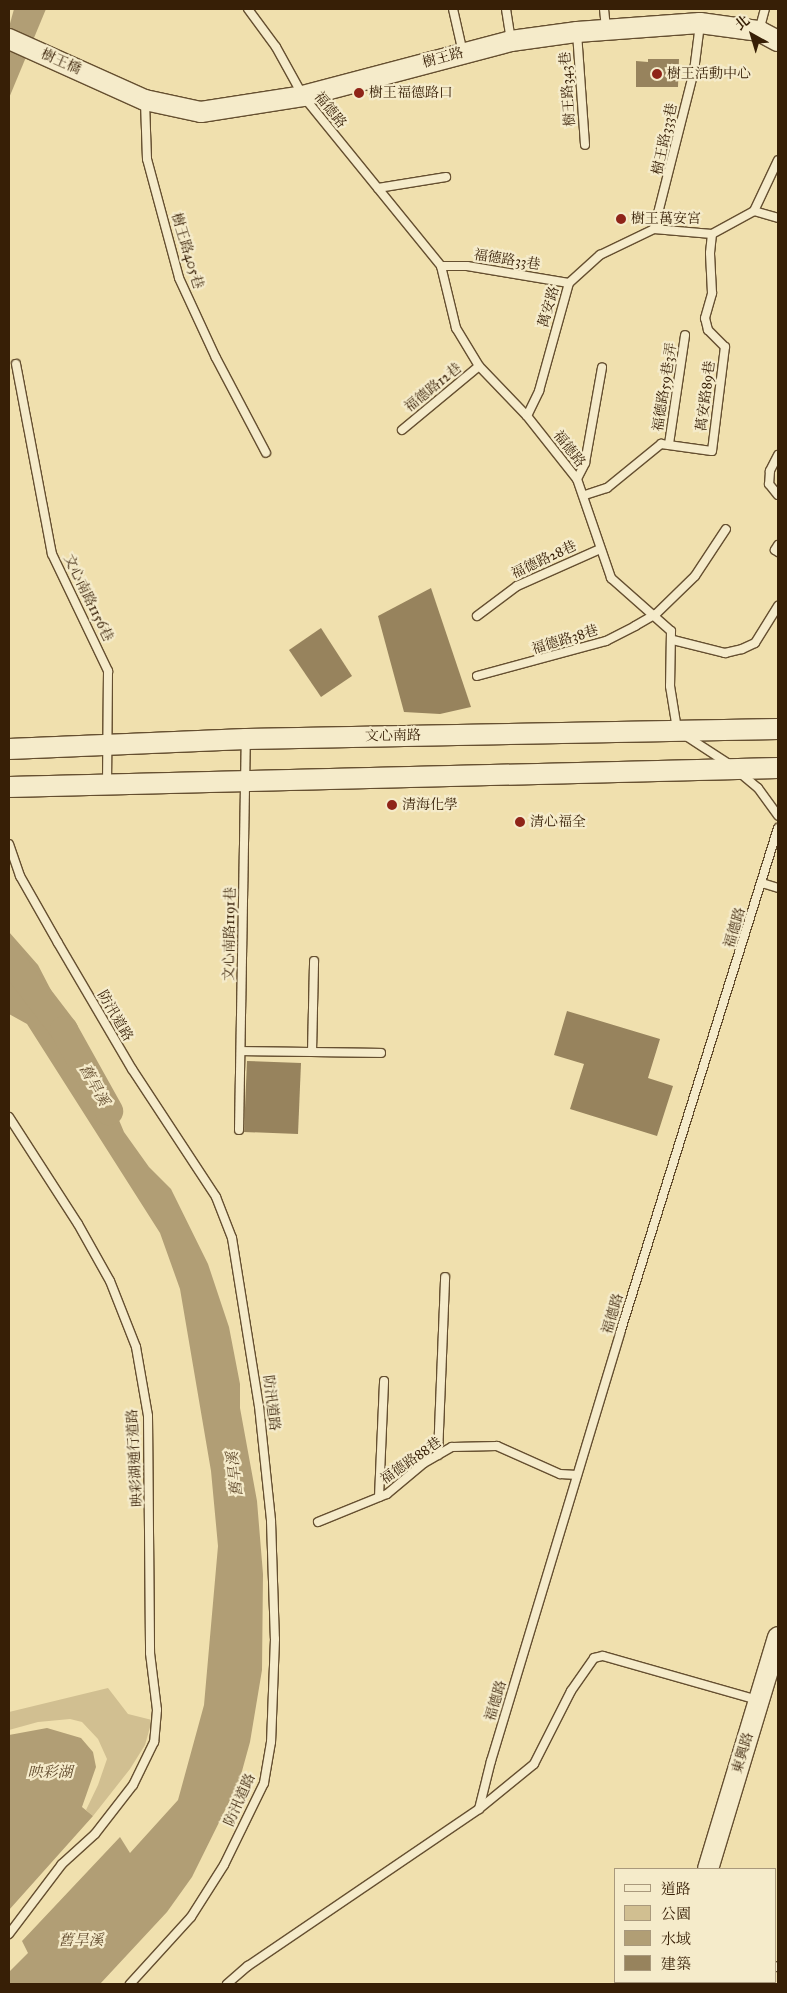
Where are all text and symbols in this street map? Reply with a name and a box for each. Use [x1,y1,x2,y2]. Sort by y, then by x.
north arrow [727,10,777,60]
text: 北 [731,12,753,34]
street label: 樹王路 [421,44,465,72]
street label: 樹王橋 [38,46,84,78]
street label: 樹王路343巷 [557,51,579,127]
place label: 樹王活動中心 [667,66,751,82]
marker: 樹王活動中心 [651,68,663,80]
place label: 樹王福德路口 [369,85,453,101]
marker: 樹王福德路口 [353,87,365,99]
street label: 福德路 [310,88,350,132]
street label: 樹王路333巷 [649,102,681,176]
street label: 樹王路405巷 [167,211,207,291]
place label: 樹王萬安宮 [631,211,701,227]
marker: 樹王萬安宮 [615,213,627,225]
street label: 福德路33巷 [473,246,541,274]
street label: 萬安路 [535,284,563,330]
street label: 福德路59巷3弄 [650,341,680,433]
street label: 福德路12巷 [401,360,465,416]
street label: 萬安路89巷 [693,360,719,432]
street label: 福德路 [549,427,589,471]
street label: 福德路28巷 [509,538,579,582]
street label: 文心南路1156巷 [60,552,116,644]
street label: 福德路38巷 [530,622,600,658]
street label: 文心南路 [365,727,421,745]
place label: 清海化學 [402,797,458,813]
marker: 清海化學 [386,799,398,811]
place label: 清心福全 [530,814,586,830]
marker: 清心福全 [514,816,526,828]
street label: 文心南路1191巷 [221,887,239,981]
street label: 福德路 [721,905,749,951]
street label: 防汛道路 [94,988,136,1044]
water label: 舊旱溪 [75,1061,113,1109]
street label: 福德路 [599,1291,627,1337]
street label: 防汛道路 [259,1374,283,1432]
street label: 映彩湖通行道路 [124,1409,146,1507]
street label: 福德路88巷 [377,1434,445,1488]
water label: 舊旱溪 [224,1451,246,1497]
street label: 福德路 [482,1678,510,1724]
street label: 東興路 [729,1730,757,1776]
water label: 映彩湖 [28,1764,72,1782]
street label: 防汛道路 [221,1771,259,1829]
legend [614,1868,777,1983]
text: 道路 [661,1880,691,1898]
text: 公園 [661,1905,691,1923]
text: 水域 [661,1930,691,1948]
water label: 舊旱溪 [59,1932,103,1950]
text: 建築 [661,1955,691,1973]

